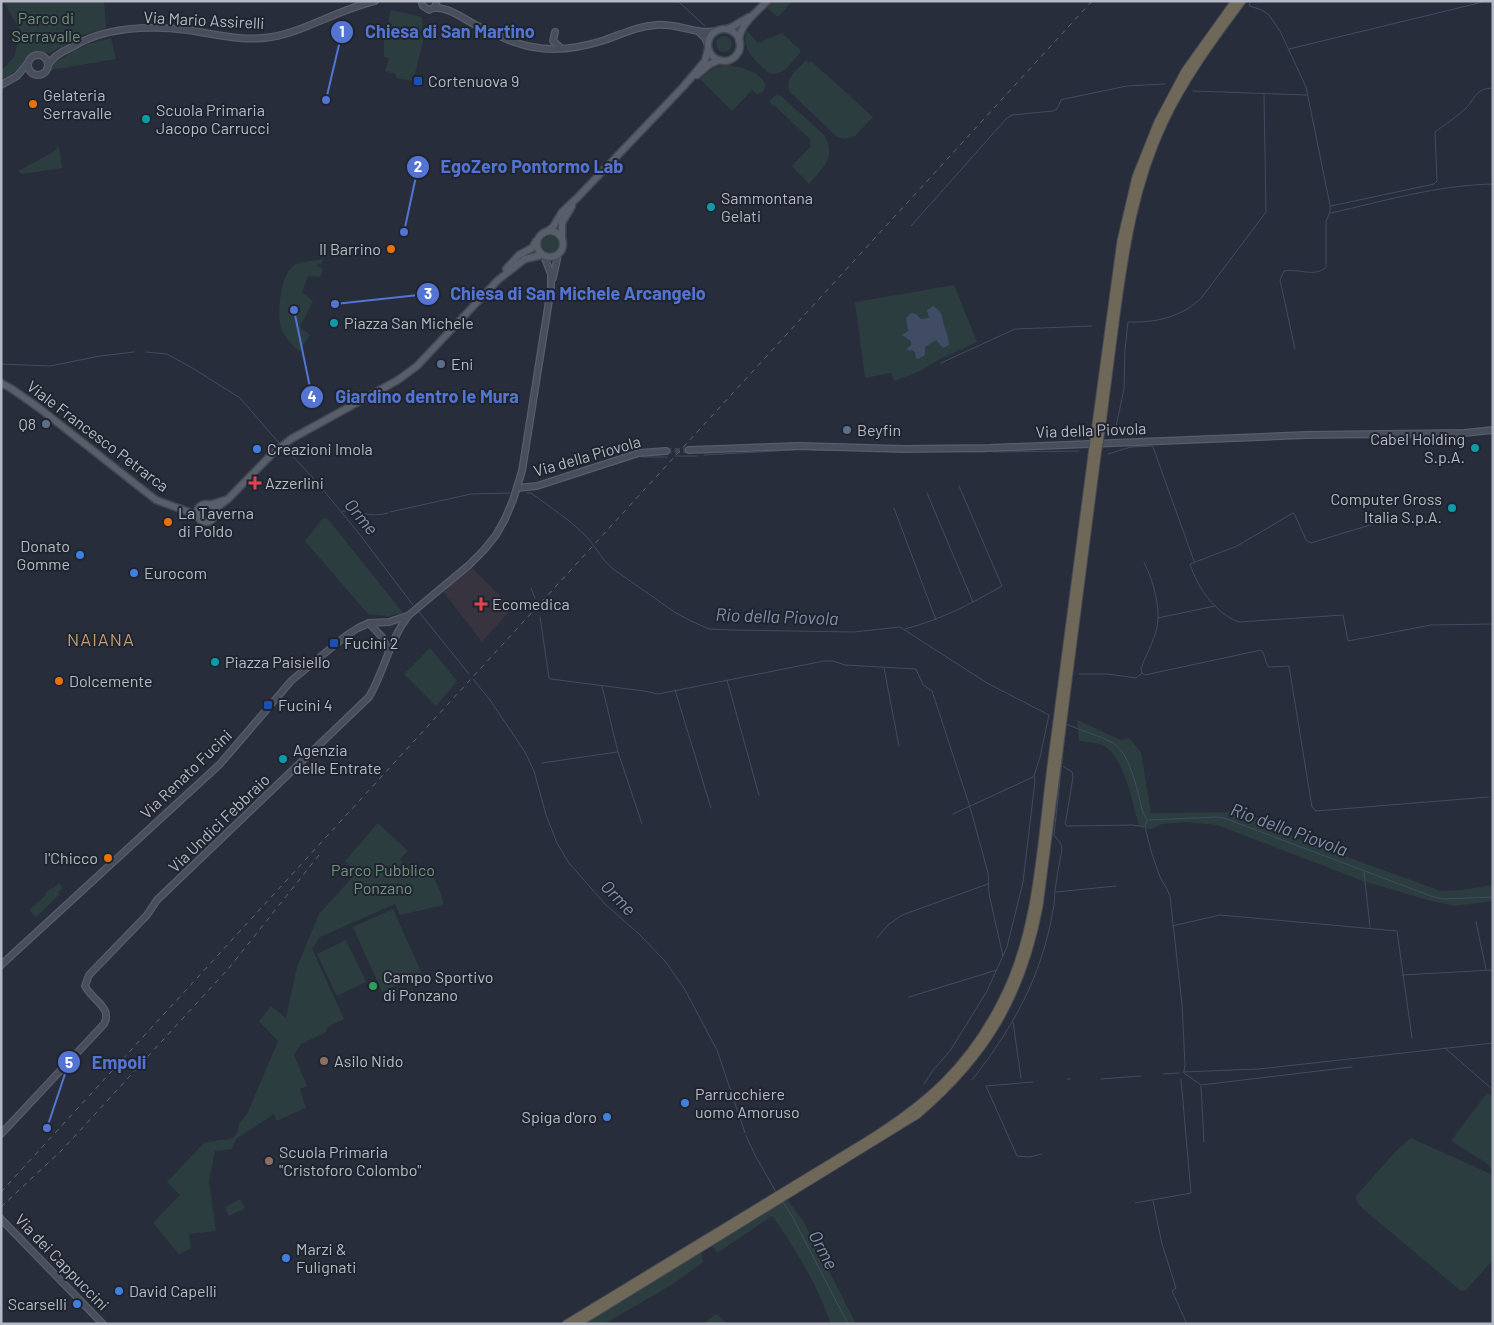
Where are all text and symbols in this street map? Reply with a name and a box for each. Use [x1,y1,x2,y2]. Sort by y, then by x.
street label: Via Mario Assirelli [143,7,265,32]
park label: Parco di Serravalle [11,8,81,45]
callout: Chiesa di San Martino [330,15,545,48]
text: Chiesa di San Martino [365,20,535,42]
text: 1 [339,22,345,40]
place label: Cortenuova 9 [428,71,519,90]
marker: Cortenuova 9 [412,75,424,87]
place label: Gelateria Serravalle [43,85,112,122]
marker: Gelateria Serravalle [27,98,39,110]
place label: Scuola Primaria Jacopo Carrucci [156,100,270,137]
marker: Scuola Primaria Jacopo Carrucci [140,113,152,125]
callout: EgoZero Pontormo Lab [406,151,634,184]
text: EgoZero Pontormo Lab [440,155,624,177]
text: 2 [414,157,422,175]
place label: Sammontana Gelati [721,188,813,225]
marker: Sammontana Gelati [705,201,717,213]
place label: Il Barrino [319,239,381,258]
marker: Il Barrino [385,243,397,255]
callout: Chiesa di San Michele Arcangelo [416,277,716,310]
text: Chiesa di San Michele Arcangelo [450,282,706,304]
text: 3 [424,284,432,302]
place label: Piazza San Michele [344,313,474,332]
marker: Piazza San Michele [328,317,340,329]
place label: Eni [451,354,473,373]
marker: Eni [435,358,447,370]
street label: Viale Francesco Petrarca [24,376,173,495]
callout: Giardino dentro le Mura [300,380,529,413]
text: Giardino dentro le Mura [335,385,519,407]
text: 4 [307,387,317,405]
place label: Q8 [18,414,36,433]
marker: Q8 [40,418,52,430]
street label: Via della Piovola [1035,418,1147,441]
place label: Beyfin [857,420,901,439]
marker: Beyfin [841,424,853,436]
place label: Cabel Holding S.p.A. [1370,429,1465,466]
street label: Via della Piovola [531,431,643,480]
place label: Creazioni Imola [267,439,373,458]
marker: Cabel Holding S.p.A. [1469,442,1481,454]
marker: Creazioni Imola [251,443,263,455]
place label: Azzerlini [265,473,324,492]
marker: Azzerlini [249,477,261,489]
place label: Computer Gross Italia S.p.A. [1330,489,1442,526]
water label: Orme [340,494,383,539]
marker: Computer Gross Italia S.p.A. [1446,502,1458,514]
place label: La Taverna di Poldo [178,503,254,540]
marker: La Taverna di Poldo [162,516,174,528]
place label: Donato Gomme [17,536,70,573]
marker: Donato Gomme [74,549,86,561]
place label: Eurocom [144,563,207,582]
marker: Eurocom [128,567,140,579]
place label: Ecomedica [492,594,570,613]
marker: Ecomedica [474,597,488,611]
water label: Rio della Piovola [715,603,839,629]
district label: NAIANA [67,628,135,650]
place label: Fucini 2 [344,633,398,652]
marker: Fucini 2 [328,637,340,649]
place label: Piazza Paisiello [225,652,330,671]
marker: Piazza Paisiello [209,656,221,668]
place label: Dolcemente [69,671,152,690]
marker: Dolcemente [53,675,65,687]
place label: Fucini 4 [278,695,333,714]
marker: Fucini 4 [262,699,274,711]
street label: Via Renato Fucini [136,725,235,822]
place label: Agenzia delle Entrate [293,740,382,777]
marker: Agenzia delle Entrate [277,753,289,765]
street label: Via Undici Febbraio [164,769,273,876]
water label: Rio della Piovola [1228,798,1351,860]
place label: I'Chicco [44,848,98,867]
marker: I'Chicco [102,852,114,864]
park label: Parco Pubblico Ponzano [331,860,435,897]
water label: Orme [597,875,641,920]
place label: Campo Sportivo di Ponzano [383,967,493,1004]
marker: Campo Sportivo di Ponzano [367,980,379,992]
callout: Empoli [56,1046,156,1079]
text: Empoli [92,1051,146,1073]
place label: Asilo Nido [334,1051,403,1070]
text: 5 [65,1053,73,1071]
marker: Asilo Nido [318,1055,330,1067]
place label: Parrucchiere uomo Amoruso [695,1084,800,1121]
marker: Parrucchiere uomo Amoruso [679,1097,691,1109]
place label: Spiga d'oro [522,1107,597,1126]
marker: Spiga d'oro [601,1111,613,1123]
place label: Scuola Primaria "Cristoforo Colombo" [279,1142,421,1179]
marker: Scuola Primaria "Cristoforo Colombo" [263,1155,275,1167]
street label: Via dei Cappuccini [11,1209,113,1314]
water label: Orme [805,1226,843,1273]
place label: Marzi & Fulignati [296,1239,356,1276]
marker: Marzi & Fulignati [280,1252,292,1264]
place label: David Capelli [129,1281,217,1300]
marker: David Capelli [113,1285,125,1297]
place label: Scarselli [8,1294,67,1313]
marker: Scarselli [71,1298,83,1310]

